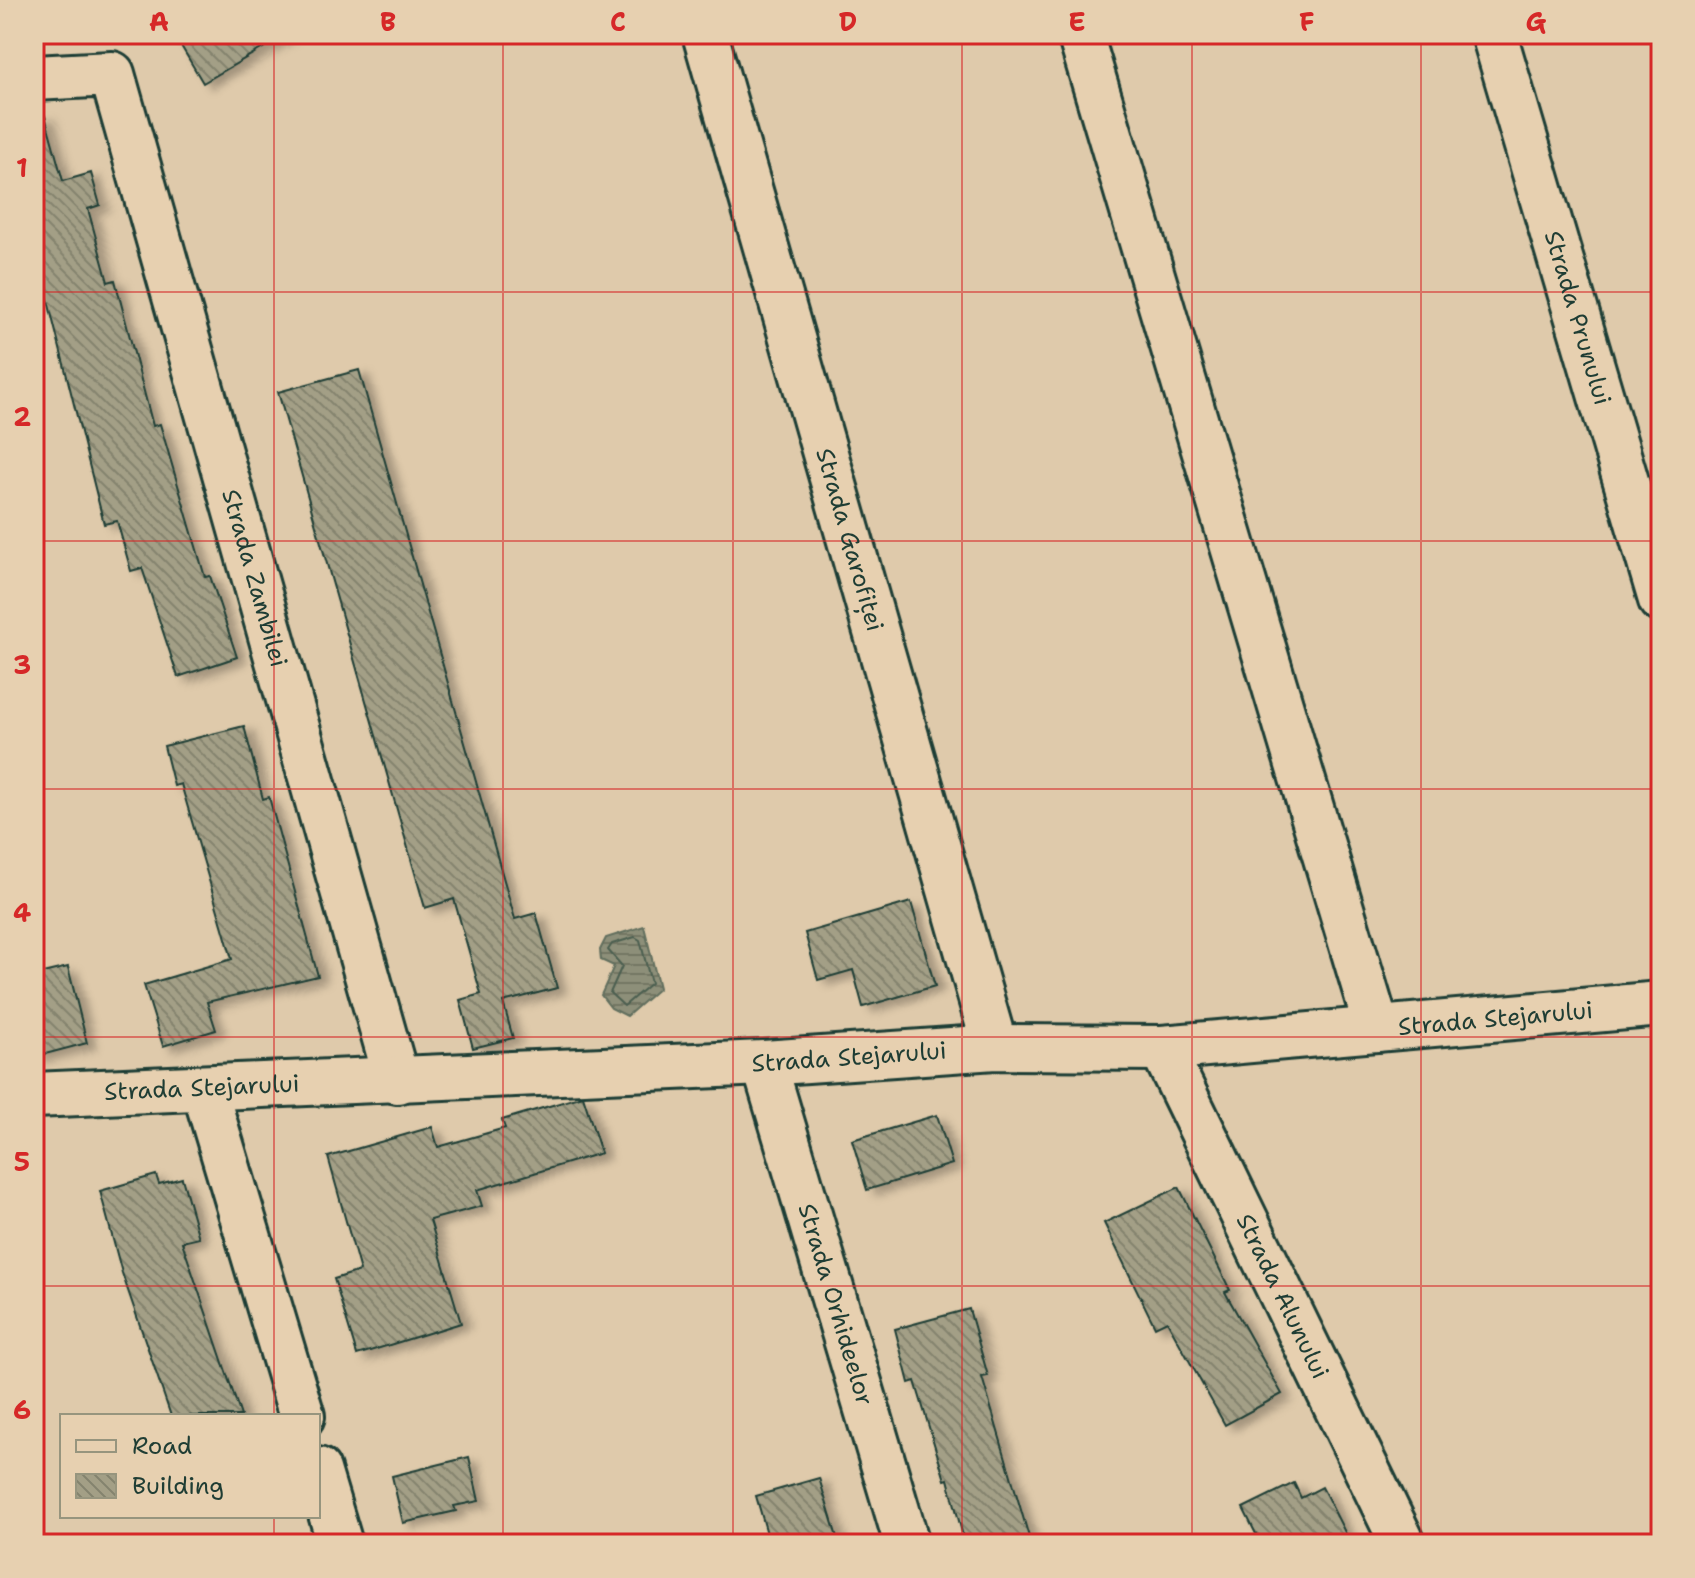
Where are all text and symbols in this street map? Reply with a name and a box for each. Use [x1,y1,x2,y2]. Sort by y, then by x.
text: A [149,4,169,39]
text: B [380,4,396,39]
text: C [610,4,626,39]
text: D [839,4,857,39]
text: E [1068,4,1086,39]
text: F [1299,4,1315,39]
text: G [1526,4,1547,39]
text: 1 [16,150,28,185]
street label: Strada Prunului [1537,227,1619,409]
text: 2 [13,399,31,434]
street label: Strada Garofiței [808,444,891,635]
street label: Strada Zambilei [214,485,295,671]
text: 3 [13,647,31,682]
text: 4 [13,895,31,930]
street label: Strada Stejarului [1397,994,1594,1043]
street label: Strada Stejarului [751,1034,948,1080]
street label: Strada Stejarului [104,1067,300,1108]
text: 5 [14,1144,30,1179]
street label: Strada Orhideelor [791,1200,881,1409]
street label: Strada Alunului [1229,1208,1336,1384]
text: 6 [13,1392,31,1427]
legend [60,1414,320,1518]
text: Road [132,1430,192,1462]
text: Building [132,1470,224,1502]

